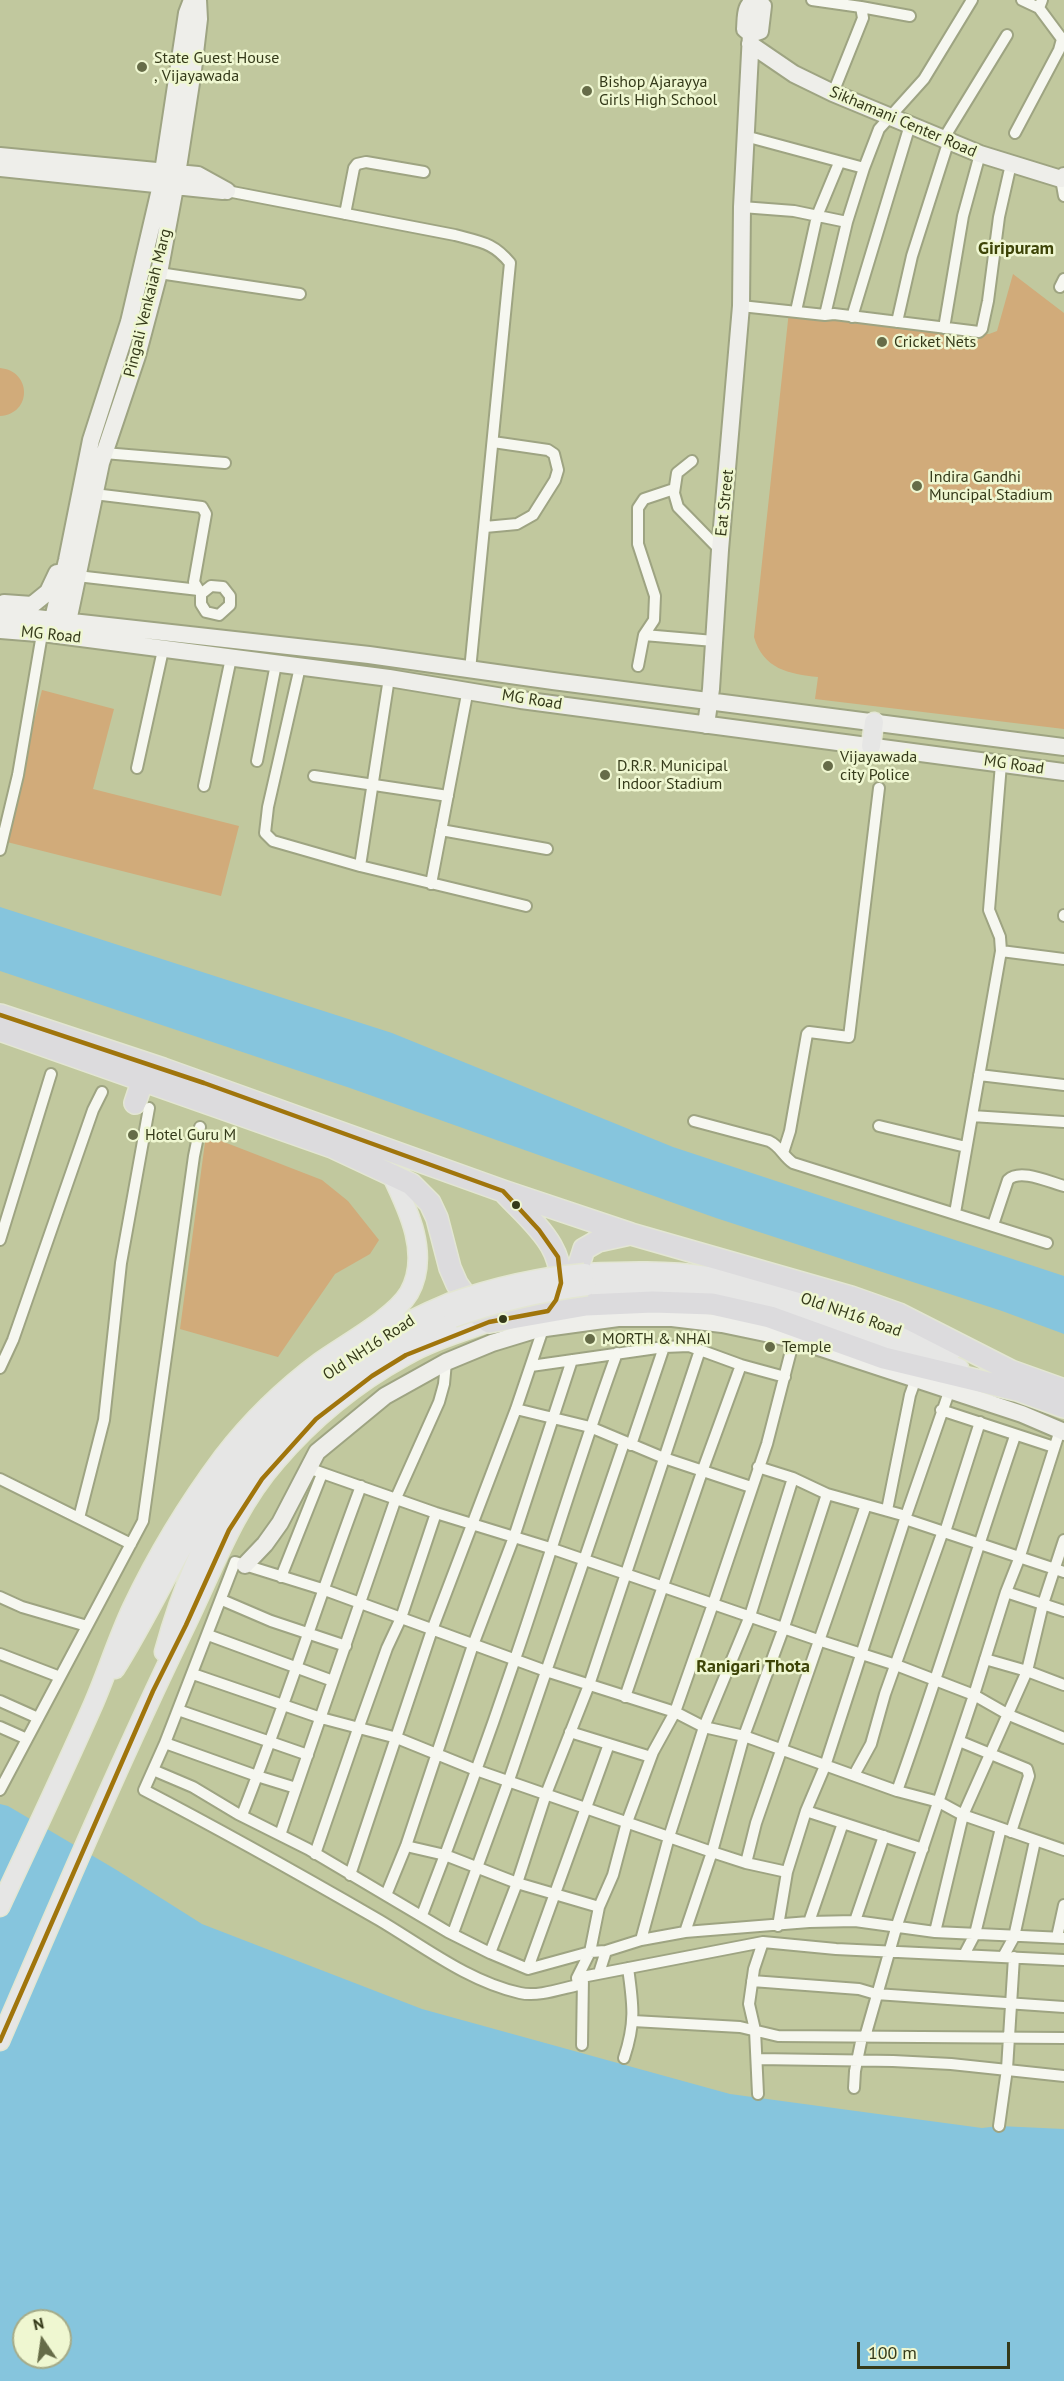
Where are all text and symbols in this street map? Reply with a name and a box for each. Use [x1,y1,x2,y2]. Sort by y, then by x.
place label: State Guest House , Vijayawada [154,48,279,86]
marker: State Guest House , Vijayawada [135,60,149,74]
place label: Bishop Ajarayya Girls High School [599,72,717,110]
street label: Sikhamani Center Road [827,82,979,162]
marker: Bishop Ajarayya Girls High School [580,84,594,98]
street label: Pingali Venkaiah Marg [120,227,176,379]
district label: Giripuram [978,238,1054,260]
place label: Cricket Nets [894,332,976,352]
marker: Cricket Nets [875,335,889,349]
place label: Indira Gandhi Muncipal Stadium [929,467,1052,505]
street label: Eat Street [712,469,738,537]
marker: Indira Gandhi Muncipal Stadium [910,479,924,493]
street label: MG Road [20,622,82,648]
street label: MG Road [501,686,563,714]
place label: Vijayawada city Police [840,747,917,785]
street label: MG Road [983,751,1045,779]
place label: D.R.R. Municipal Indoor Stadium [617,756,728,794]
marker: Vijayawada city Police [821,759,835,773]
marker: D.R.R. Municipal Indoor Stadium [598,768,612,782]
place label: Hotel Guru M [145,1125,236,1145]
marker: Hotel Guru M [126,1128,140,1142]
unlabelled marker [510,1199,522,1211]
street label: Old NH16 Road [798,1289,904,1341]
street label: Old NH16 Road [319,1311,419,1385]
unlabelled marker [497,1313,509,1325]
place label: MORTH & NHAI [602,1329,711,1349]
marker: MORTH & NHAI [583,1332,597,1346]
place label: Temple [782,1337,831,1357]
marker: Temple [763,1340,777,1354]
district label: Ranigari Thota [696,1656,810,1678]
north arrow [12,2309,72,2369]
text: N [31,2312,46,2334]
scale bar [860,2330,1013,2368]
text: 100 m [868,2341,917,2364]

